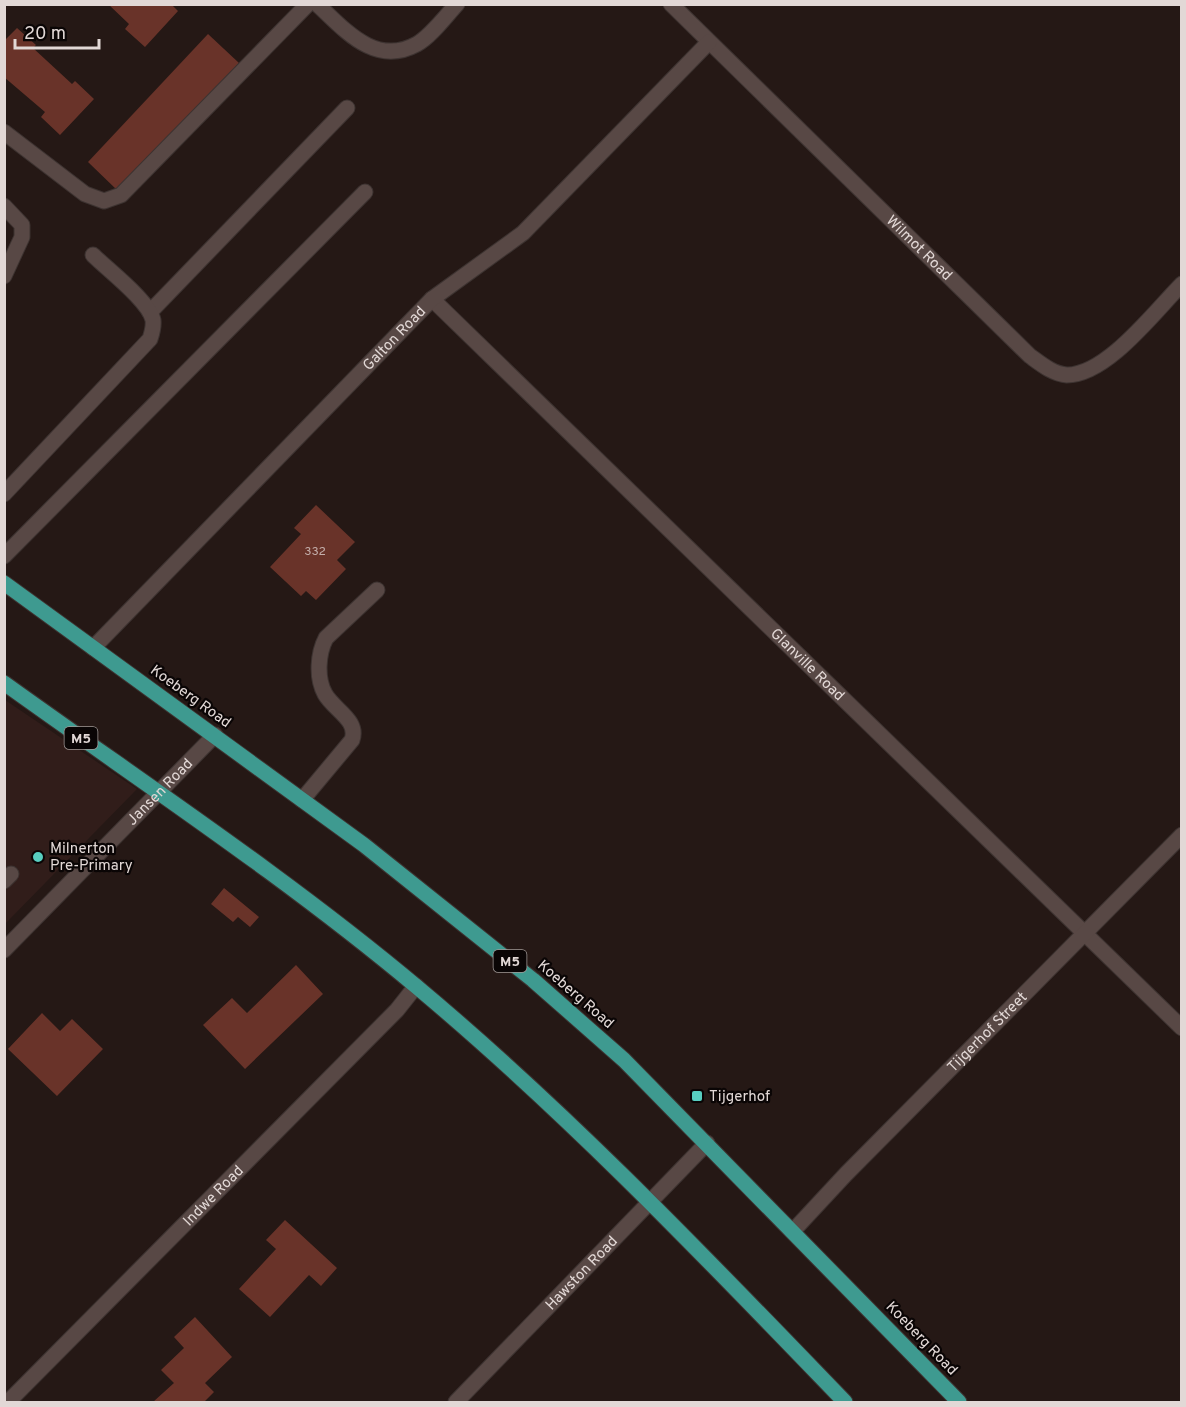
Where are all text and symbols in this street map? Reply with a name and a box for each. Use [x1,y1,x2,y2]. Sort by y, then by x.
scale bar [15,12,99,50]
text: 20 m [24,23,66,46]
street label: Wilmot Road [881,212,956,285]
street label: Galton Road [359,303,431,375]
house number: 332 [304,544,326,560]
street label: Glanville Road [765,625,848,706]
street label: Koeberg Road [146,662,234,733]
road number: M5 [64,727,98,749]
street label: Jansen Road [123,755,198,830]
place label: Milnerton Pre-Primary [50,840,133,876]
marker: Milnerton Pre-Primary [31,850,45,864]
road number: M5 [494,950,526,972]
street label: Koeberg Road [533,957,617,1034]
street label: Tijgerhof Street [944,989,1032,1077]
place label: Tijgerhof [709,1088,770,1107]
marker: Tijgerhof [690,1089,704,1103]
street label: Indwe Road [180,1162,248,1231]
street label: Hawston Road [542,1233,623,1315]
street label: Koeberg Road [881,1298,961,1380]

